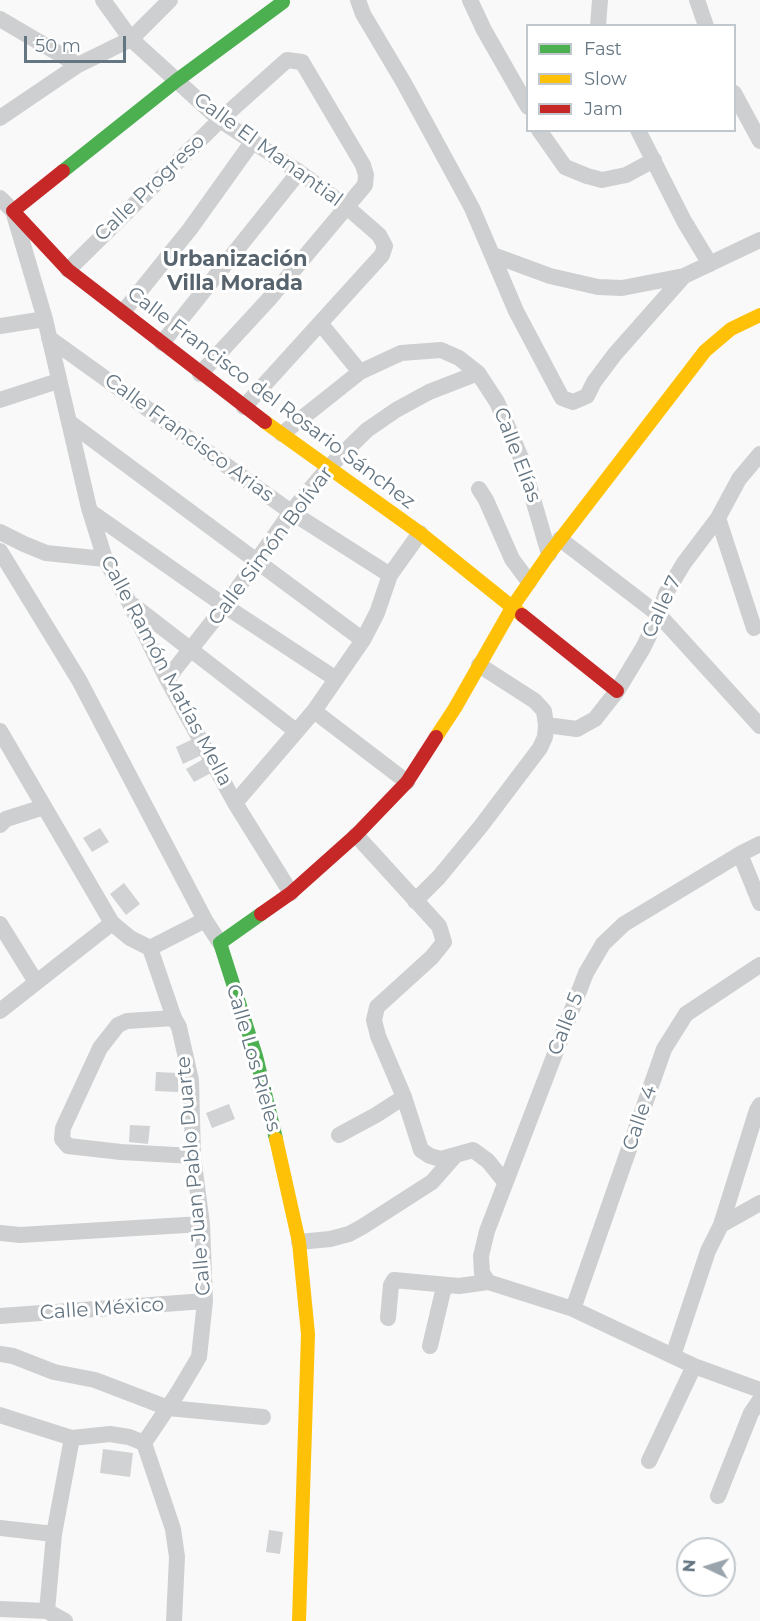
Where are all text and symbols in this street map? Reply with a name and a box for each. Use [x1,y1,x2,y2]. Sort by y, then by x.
scale bar [27,24,129,62]
legend [526,24,736,132]
text: 50 m [35,35,81,57]
text: Fast [584,38,622,60]
text: Slow [584,68,627,90]
street label: Calle El Manantial [189,88,347,212]
text: Jam [584,98,623,120]
street label: Calle Progreso [90,129,210,247]
district label: Urbanización Villa Morada [163,247,307,297]
street label: Calle Francisco del Rosario Sánchez [122,282,420,514]
street label: Calle Francisco Arias [100,369,278,507]
street label: Calle Elías [488,404,546,506]
street label: Calle Simón Bolívar [203,462,339,630]
street label: Calle Ramón Matías Mella [95,552,237,790]
street label: Calle 7 [637,572,687,642]
street label: Calle Los Rieles [220,982,286,1134]
street label: Calle 5 [543,989,589,1059]
street label: Calle Juan Pablo Duarte [172,1055,216,1297]
street label: Calle 4 [618,1082,662,1154]
street label: Calle México [39,1293,165,1325]
north arrow [676,1537,736,1597]
text: N [680,1559,699,1573]

